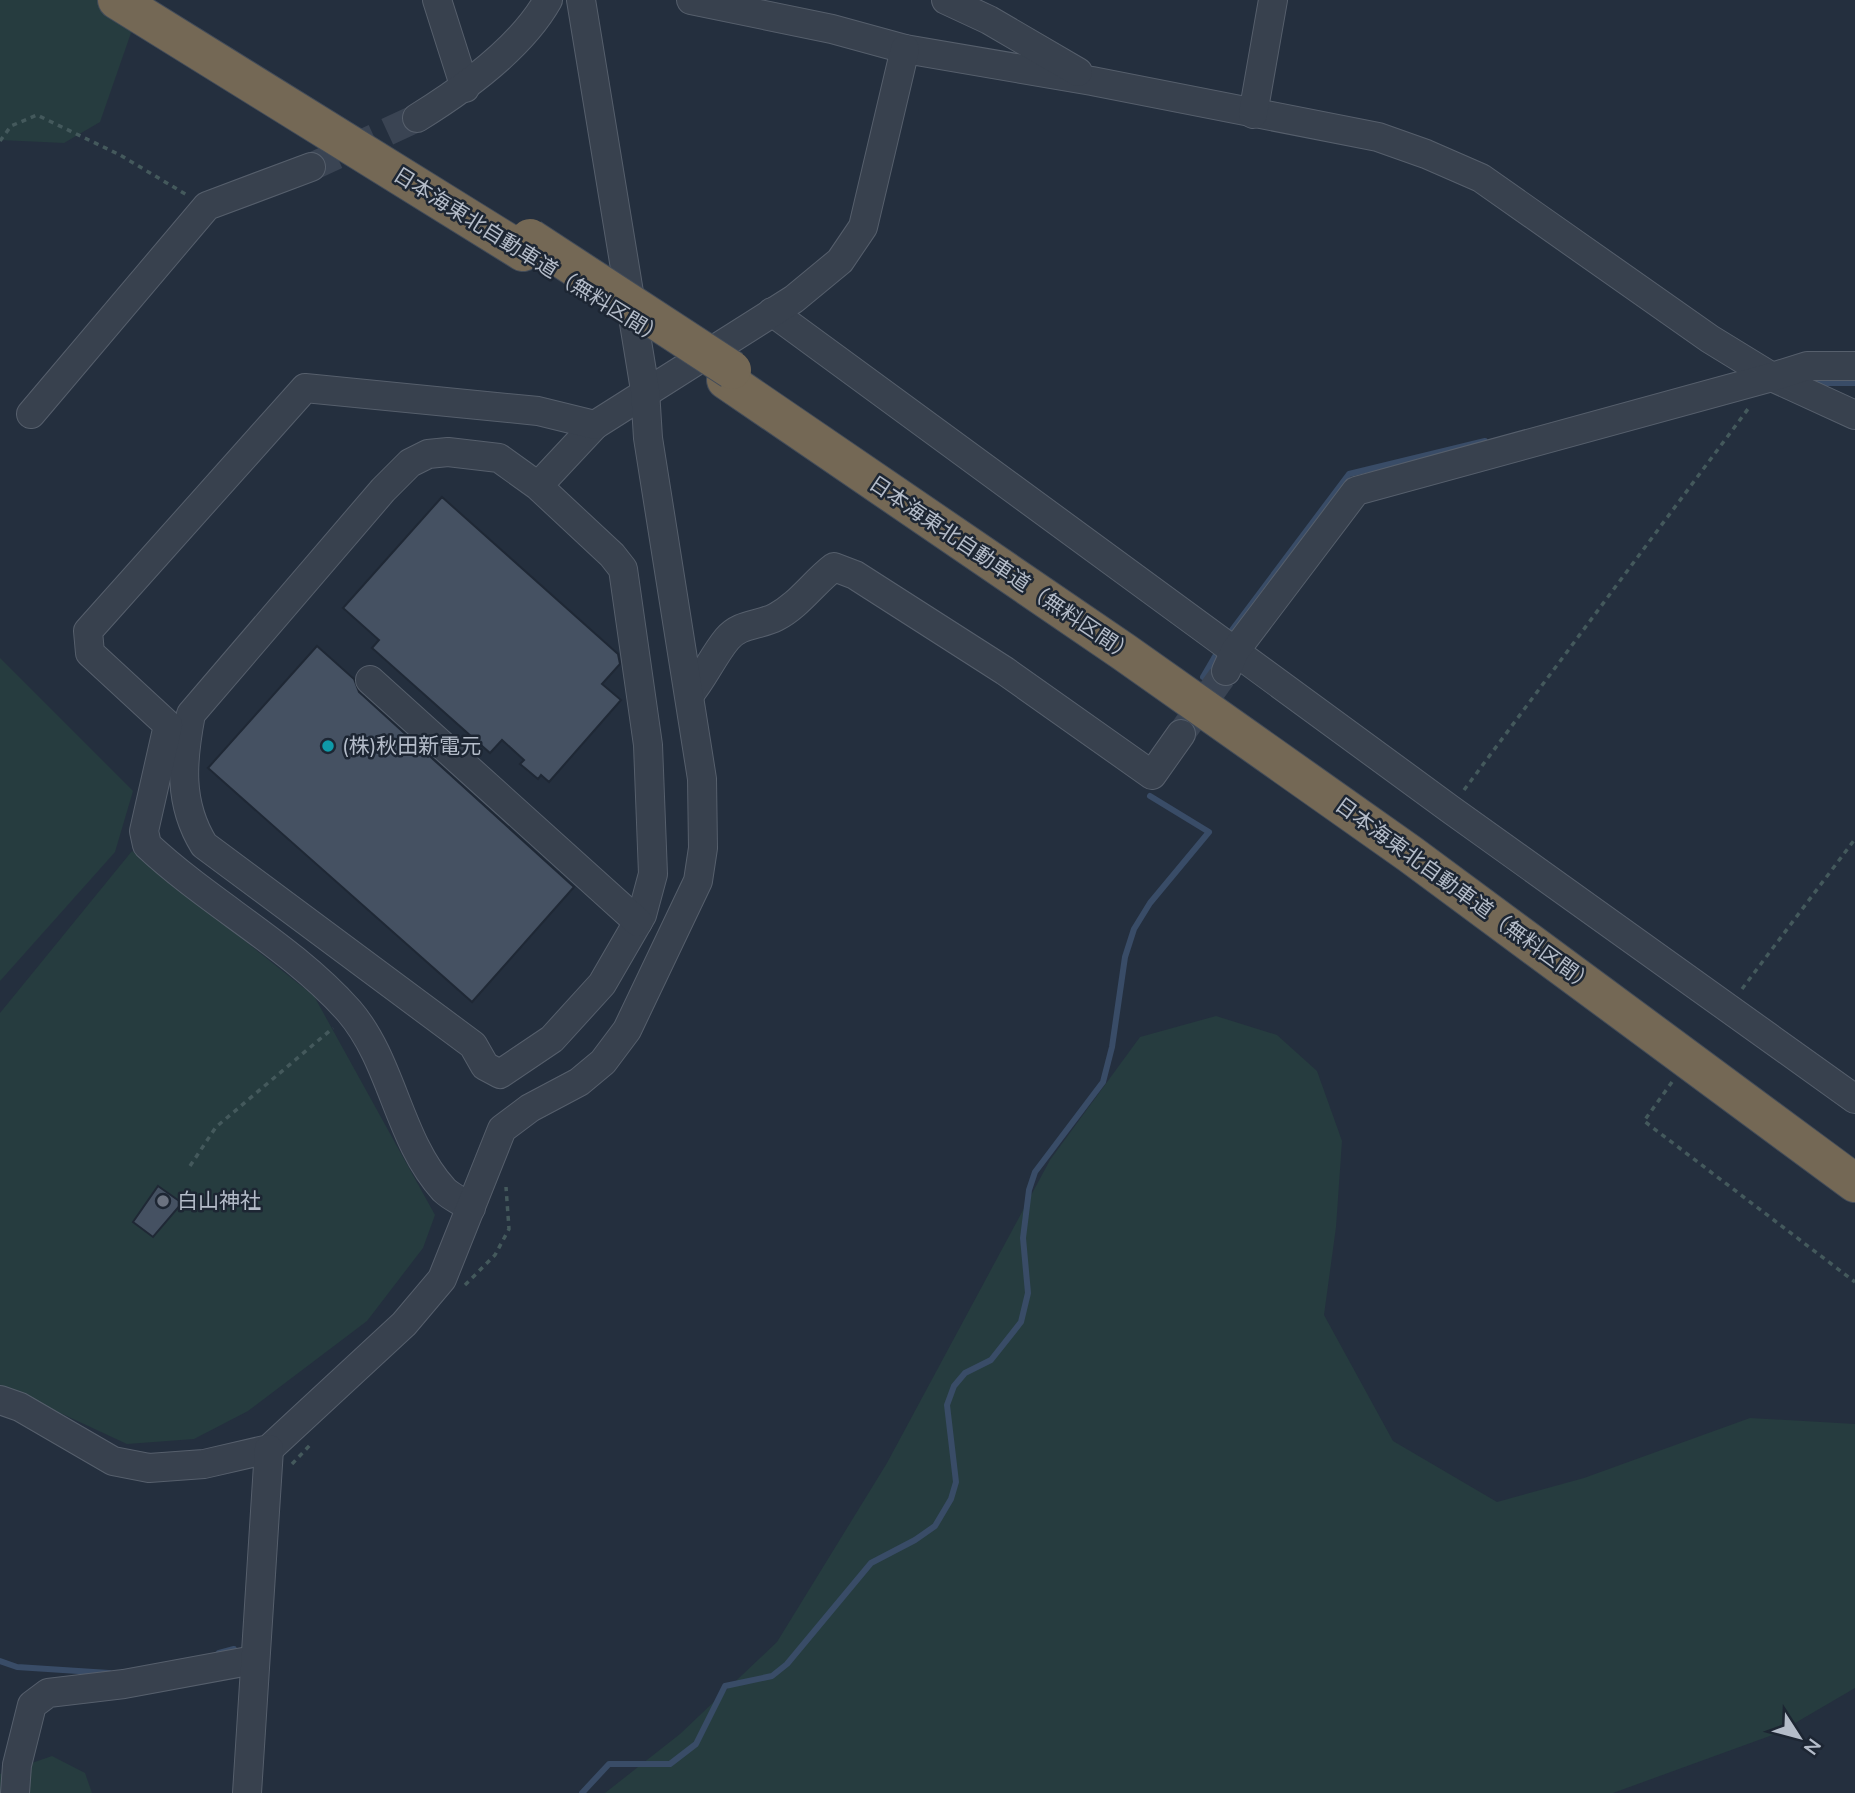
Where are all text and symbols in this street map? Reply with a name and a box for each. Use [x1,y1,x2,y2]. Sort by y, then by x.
street label: 日本海東北自動車道（無料区間） [389,161,670,350]
street label: 日本海東北自動車道（無料区間） [865,469,1140,667]
place label: (株)秋田新電元 [342,732,481,758]
marker: (株)秋田新電元 [320,738,336,754]
street label: 日本海東北自動車道（無料区間） [1331,791,1601,997]
place label: 白山神社 [177,1187,261,1213]
marker: 白山神社 [155,1193,171,1209]
north arrow [1764,1702,1834,1772]
text: N [1799,1734,1827,1760]

